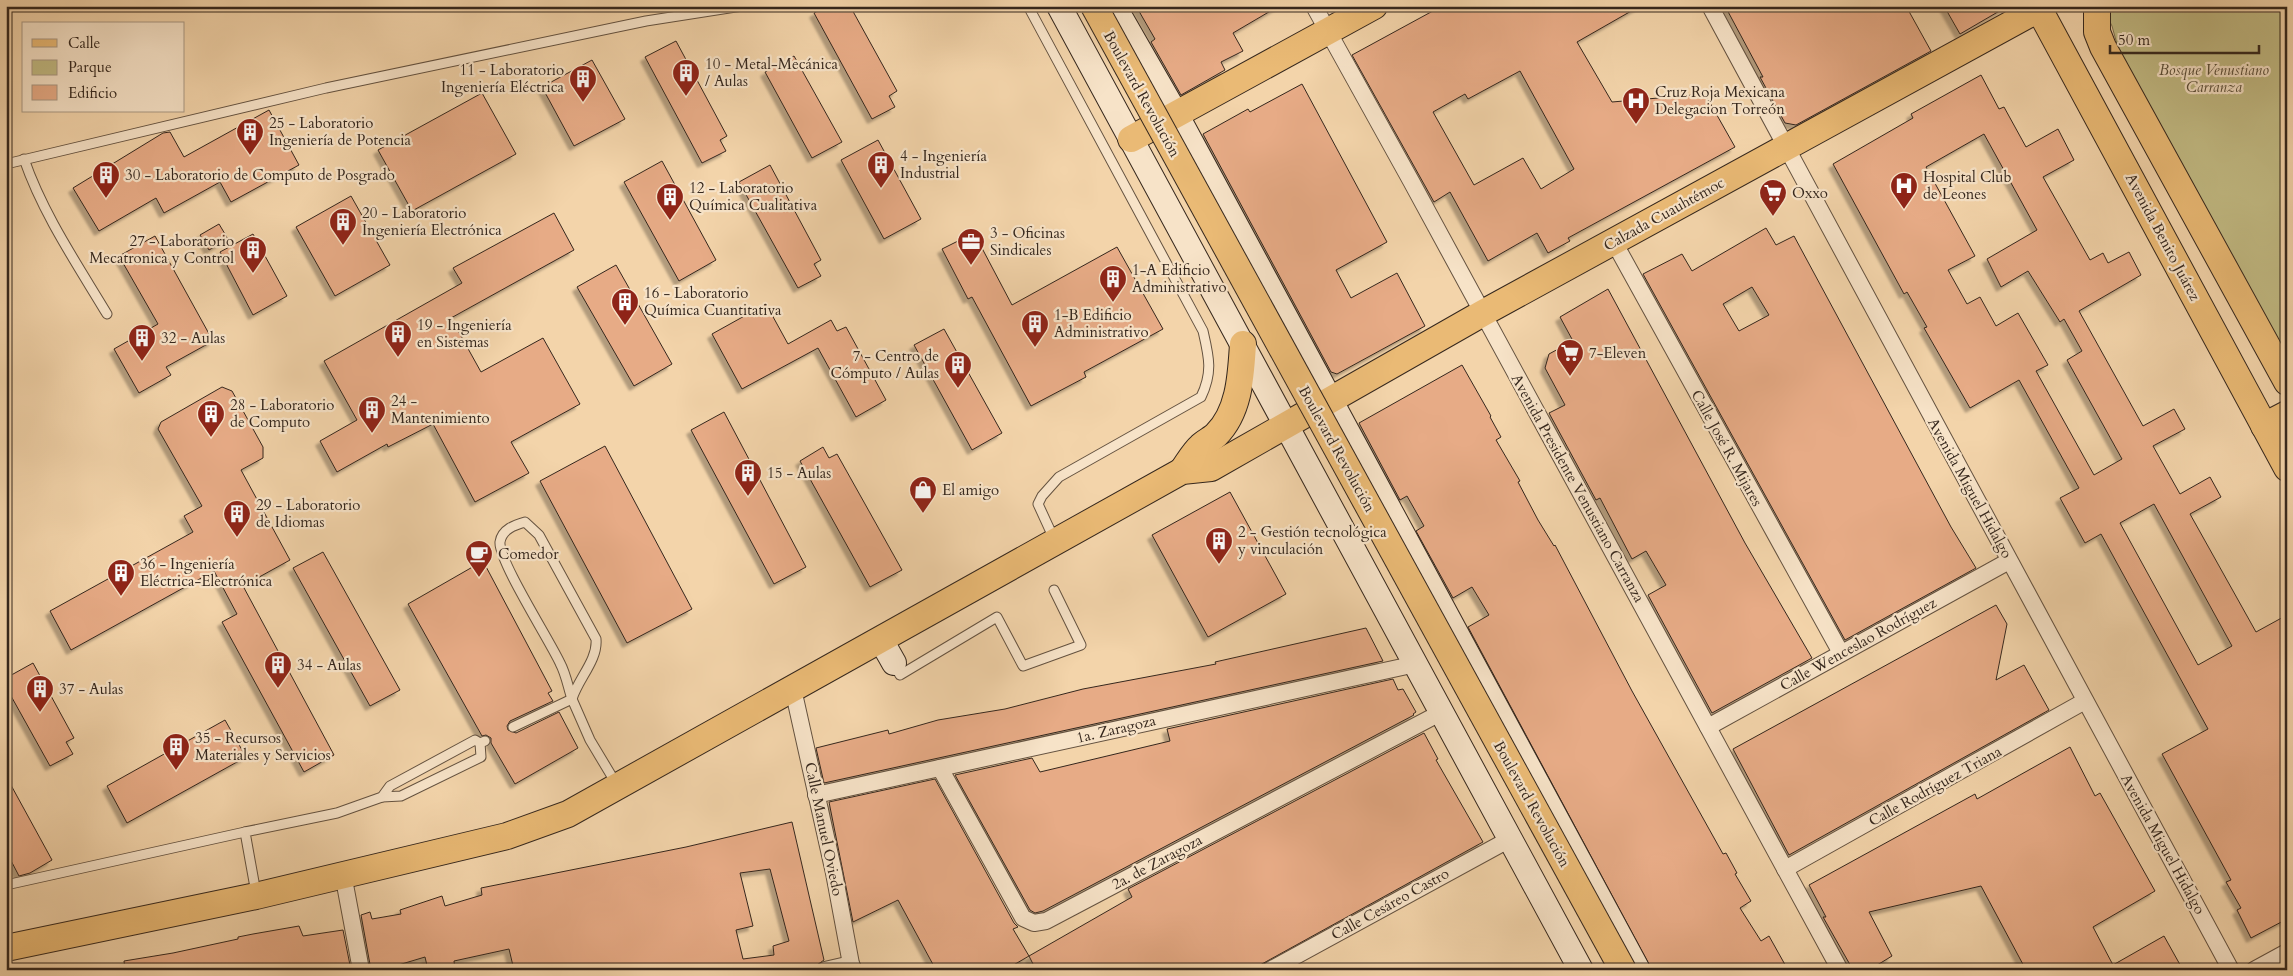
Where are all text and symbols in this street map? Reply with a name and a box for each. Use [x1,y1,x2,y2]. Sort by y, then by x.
legend [22,22,185,112]
scale bar [2110,22,2259,54]
street label: Boulevard Revolución [1099,27,1185,161]
text: 50 m [2118,30,2150,50]
text: Calle [68,33,101,53]
place label: 10 - Metal-Mecánica / Aulas [705,54,839,91]
text: Parque [68,57,112,77]
building icon: 10 - Metal-Mecánica / Aulas [671,58,701,97]
place label: 11 - Laboratorio Ingeniería Eléctrica [441,60,565,97]
park label: Bosque Venustiano Carranza [2159,60,2269,97]
building icon: 11 - Laboratorio Ingeniería Eléctrica [568,64,598,103]
place label: Cruz Roja Mexicana Delegacion Torreón [1655,82,1786,119]
text: Edificio [68,83,117,103]
hospital icon: Cruz Roja Mexicana Delegacion Torreón [1621,86,1651,125]
place label: 25 - Laboratorio Ingeniería de Potencia [269,113,412,150]
building icon: 25 - Laboratorio Ingeniería de Potencia [235,117,265,156]
place label: 4 - Ingeniería Industrial [900,146,988,183]
building icon: 4 - Ingeniería Industrial [866,150,896,189]
building icon: 30 - Laboratorio de Computo de Posgrado [91,160,121,199]
place label: 30 - Laboratorio de Computo de Posgrado [125,165,395,185]
place label: Hospital Club de Leones [1923,167,2012,204]
street label: Avenida Benito Juárez [2121,170,2205,305]
hospital icon: Hospital Club de Leones [1889,171,1919,210]
street label: Calzada Cuauhtémoc [1600,172,1728,256]
place label: 12 - Laboratorio Química Cualitativa [689,178,818,215]
supermarket icon: Oxxo [1758,178,1788,217]
building icon: 12 - Laboratorio Química Cualitativa [655,182,685,221]
place label: Oxxo [1792,183,1828,203]
place label: 20 - Laboratorio Ingeniería Electrónica [362,203,502,240]
building icon: 20 - Laboratorio Ingeniería Electrónica [328,207,358,246]
place label: 3 - Oficinas Sindicales [990,223,1065,260]
office icon: 3 - Oficinas Sindicales [956,227,986,266]
place label: 27 - Laboratorio Mecatronica y Control [89,231,234,268]
building icon: 27 - Laboratorio Mecatronica y Control [238,235,268,274]
place label: 1-A Edificio Administrativo [1132,260,1227,297]
building icon: 1-A Edificio Administrativo [1098,264,1128,303]
place label: 16 - Laboratorio Química Cuantitativa [644,283,782,320]
building icon: 16 - Laboratorio Química Cuantitativa [610,287,640,326]
place label: 1-B Edificio Administrativo [1054,305,1149,342]
building icon: 1-B Edificio Administrativo [1020,309,1050,348]
place label: 19 - Ingeniería en Sistemas [417,315,512,352]
building icon: 19 - Ingeniería en Sistemas [383,319,413,358]
building icon: 32 - Aulas [127,323,157,362]
place label: 32 - Aulas [161,328,225,348]
supermarket icon: 7-Eleven [1555,338,1585,377]
place label: 7-Eleven [1589,343,1647,363]
place label: 7 - Centro de Cómputo / Aulas [831,346,939,383]
building icon: 7 - Centro de Cómputo / Aulas [943,350,973,389]
street label: Avenida Presidente Venustiano Carranza [1507,370,1650,606]
street label: Boulevard Revolución [1294,382,1380,516]
street label: Calle José R. Mijares [1687,386,1767,510]
place label: 24 - Mantenimiento [391,391,490,428]
place label: 28 - Laboratorio de Computo [230,395,334,432]
building icon: 24 - Mantenimiento [357,395,387,434]
building icon: 28 - Laboratorio de Computo [196,399,226,438]
street label: Avenida Miguel Hidalgo [1923,414,2017,562]
building icon: 15 - Aulas [733,458,763,497]
place label: 15 - Aulas [767,463,831,483]
shop icon: El amigo [908,475,938,514]
place label: El amigo [942,480,999,500]
place label: 29 - Laboratorio de Idiomas [256,495,360,532]
building icon: 29 - Laboratorio de Idiomas [222,499,252,538]
place label: 2 - Gestión tecnológica y vinculación [1237,522,1387,559]
building icon: 2 - Gestión tecnológica y vinculación [1204,526,1234,565]
cafe icon: Comedor [464,539,494,578]
place label: Comedor [498,544,559,564]
place label: 36 - Ingeniería Eléctrica-Electrónica [140,554,273,591]
building icon: 36 - Ingeniería Eléctrica-Electrónica [106,558,136,597]
street label: Calle Wenceslao Rodríguez [1776,593,1940,695]
building icon: 34 - Aulas [263,650,293,689]
place label: 34 - Aulas [297,655,361,675]
building icon: 37 - Aulas [25,674,55,713]
place label: 37 - Aulas [59,679,123,699]
street label: 1a. Zaragoza [1074,710,1158,748]
place label: 35 - Recursos Materiales y Servicios [195,728,331,765]
building icon: 35 - Recursos Materiales y Servicios [161,732,191,771]
street label: Boulevard Revolución [1489,737,1575,871]
street label: Calle Rodríguez Triana [1865,741,2005,831]
street label: Calle Manuel Oviedo [800,760,848,898]
street label: Avenida Miguel Hidalgo [2116,770,2210,918]
street label: 2a. de Zaragoza [1108,830,1206,894]
street label: Calle Cesáreo Castro [1327,863,1453,945]

